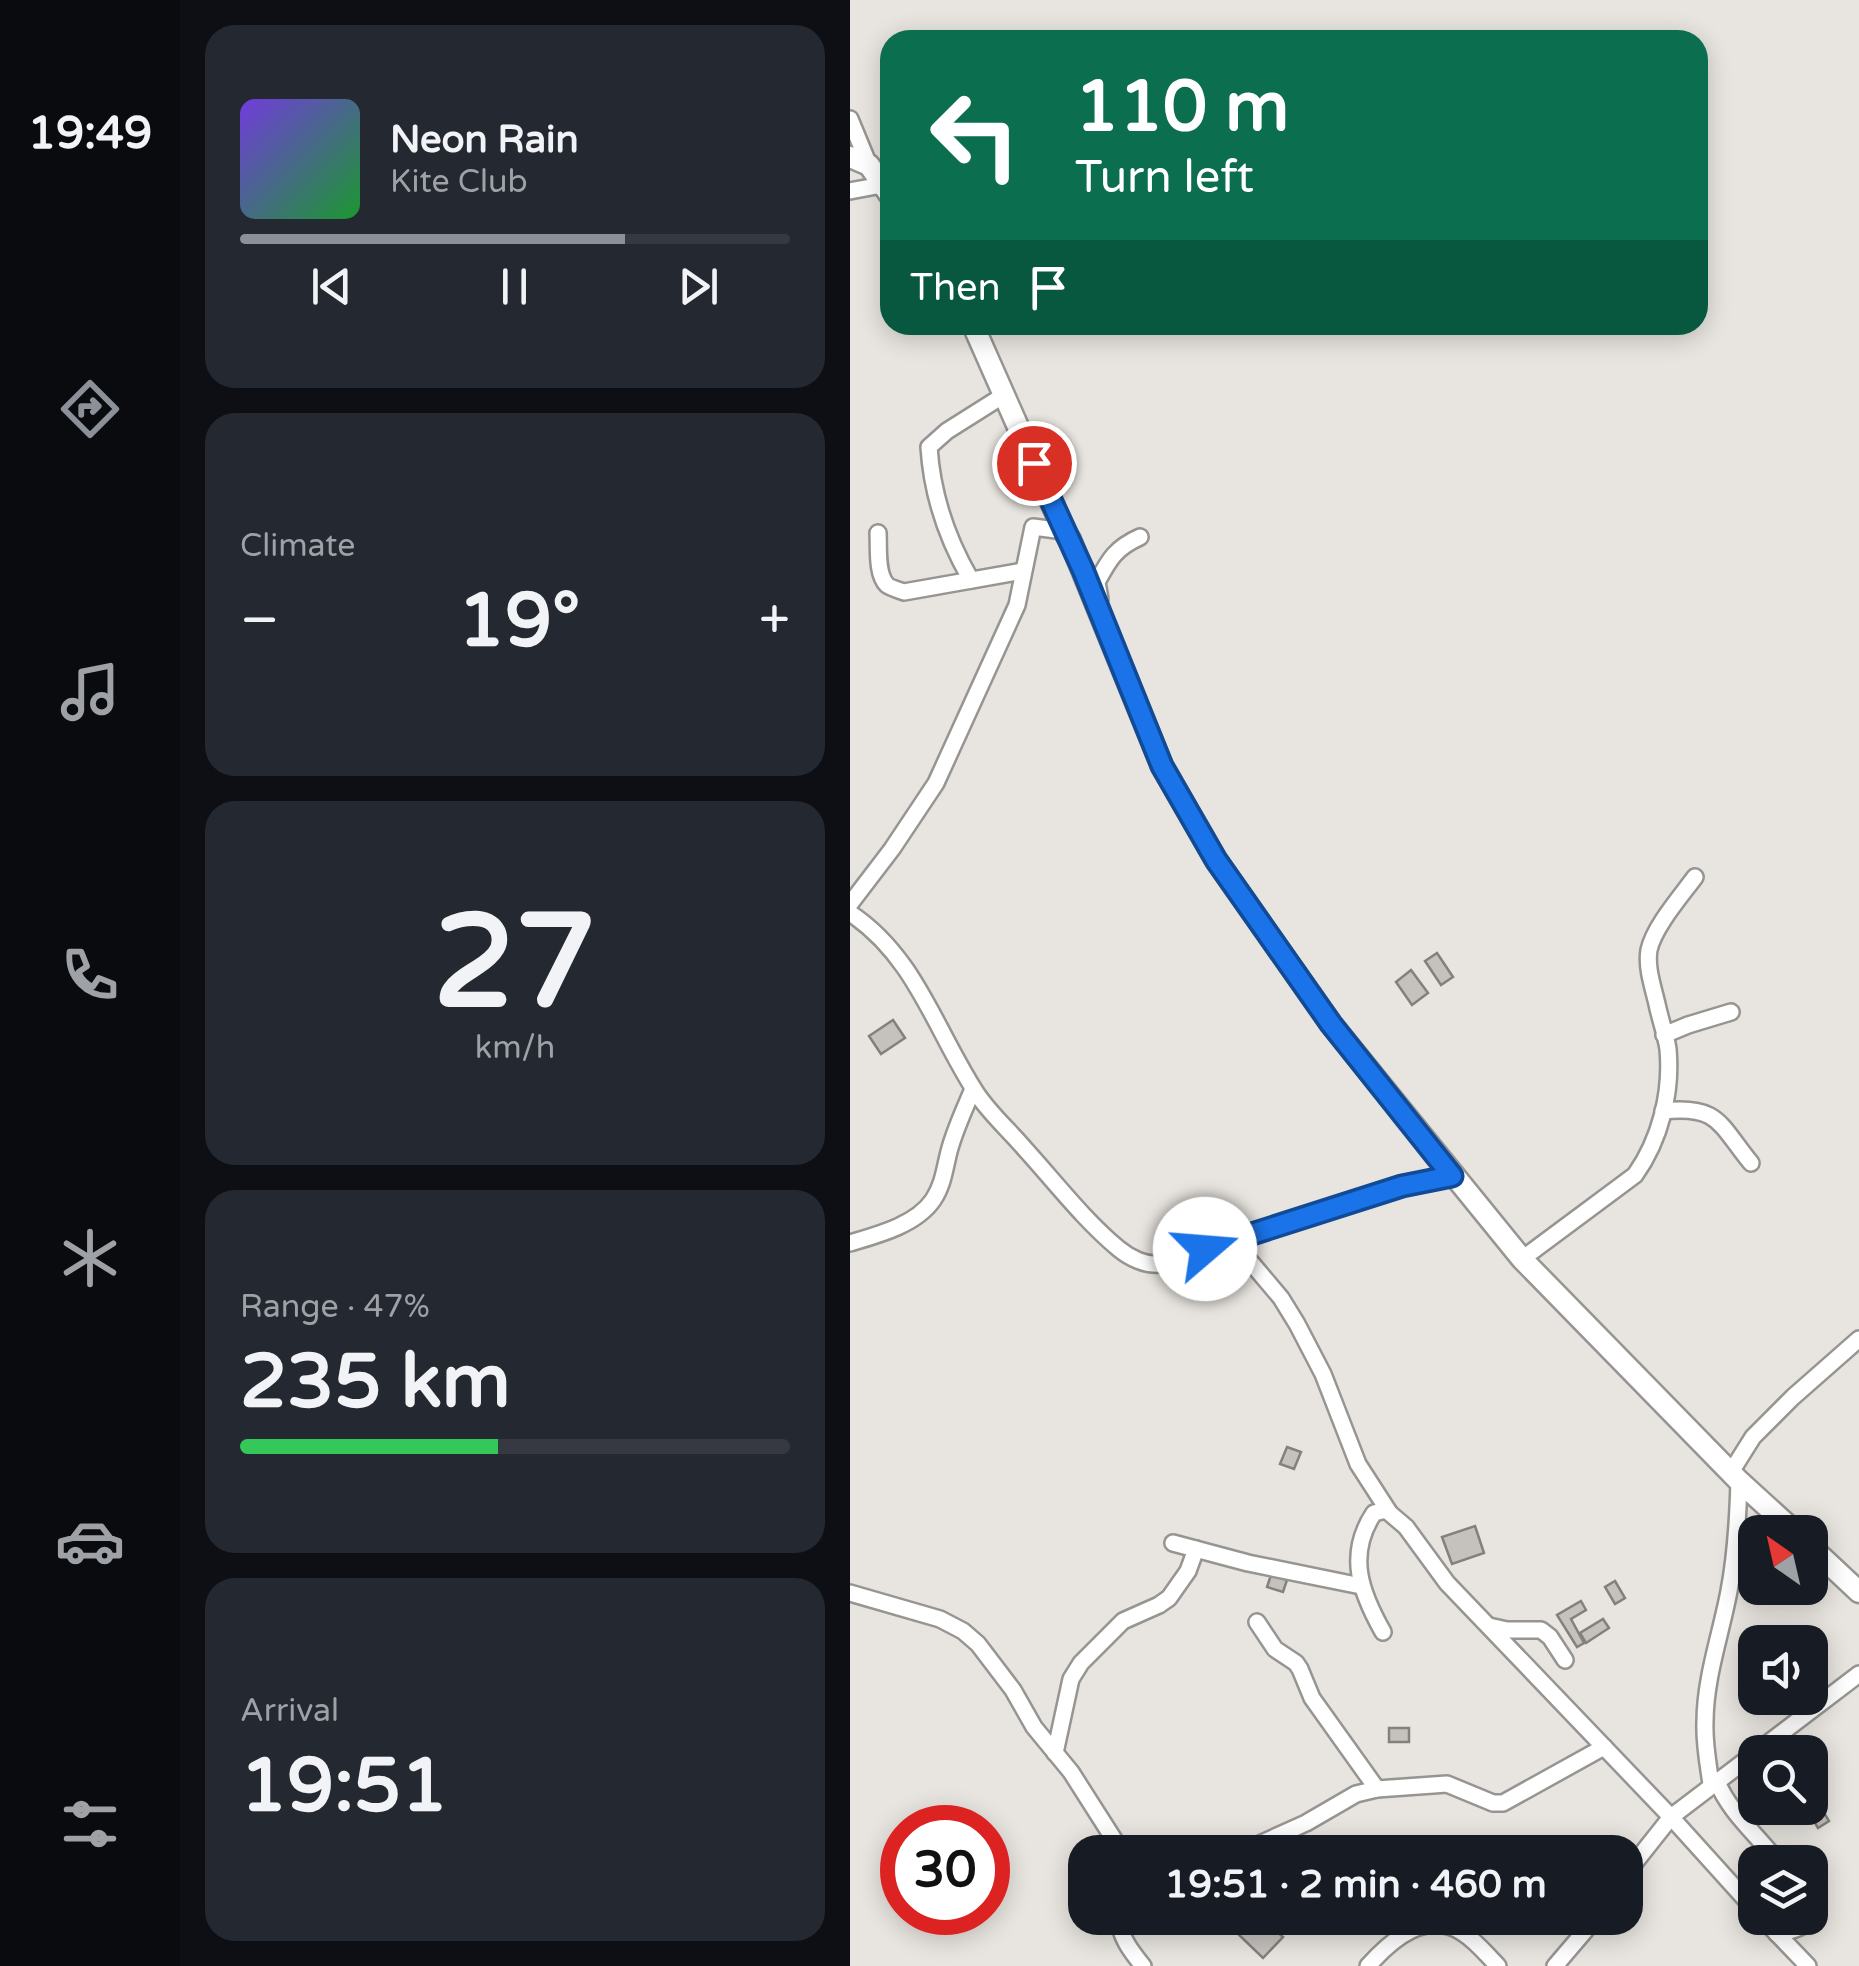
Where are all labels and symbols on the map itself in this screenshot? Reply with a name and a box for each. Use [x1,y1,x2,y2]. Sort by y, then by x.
pin [992,421,1077,506]
position arrow [1153,1197,1257,1301]
north arrow [1738,1515,1828,1605]
speed limit sign: 30 [880,1805,1010,1935]

